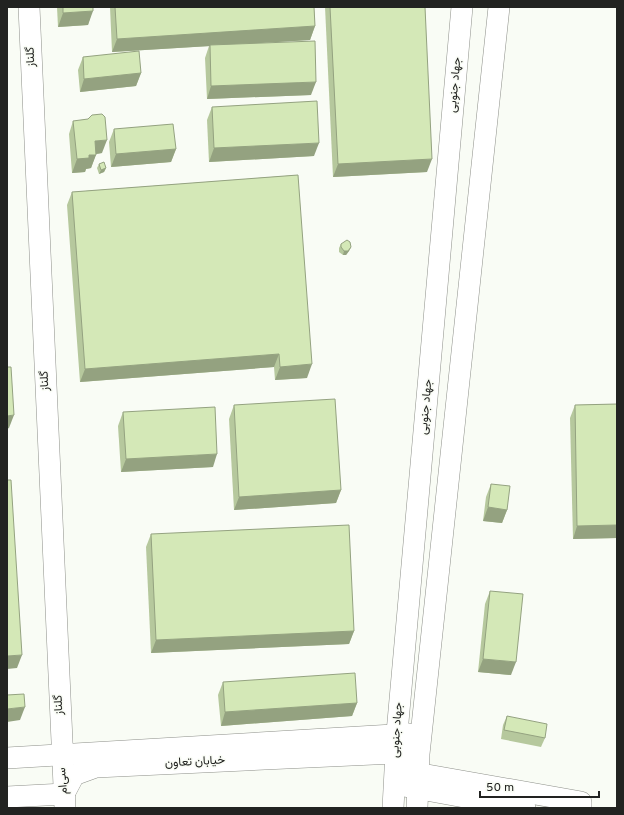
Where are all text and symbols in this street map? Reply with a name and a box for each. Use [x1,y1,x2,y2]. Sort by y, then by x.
street label: گلناز [23,47,39,68]
street label: جهاد جنوبی [445,57,465,113]
street label: گلناز [37,371,53,392]
street label: جهاد جنوبی [416,379,436,435]
street label: گلناز [51,695,67,716]
street label: جهاد جنوبی [387,702,407,758]
street label: خیابان تعاون [164,752,226,772]
street label: سی‌ام [54,767,72,795]
scale bar [480,773,599,799]
text: 50 m [486,780,514,796]

